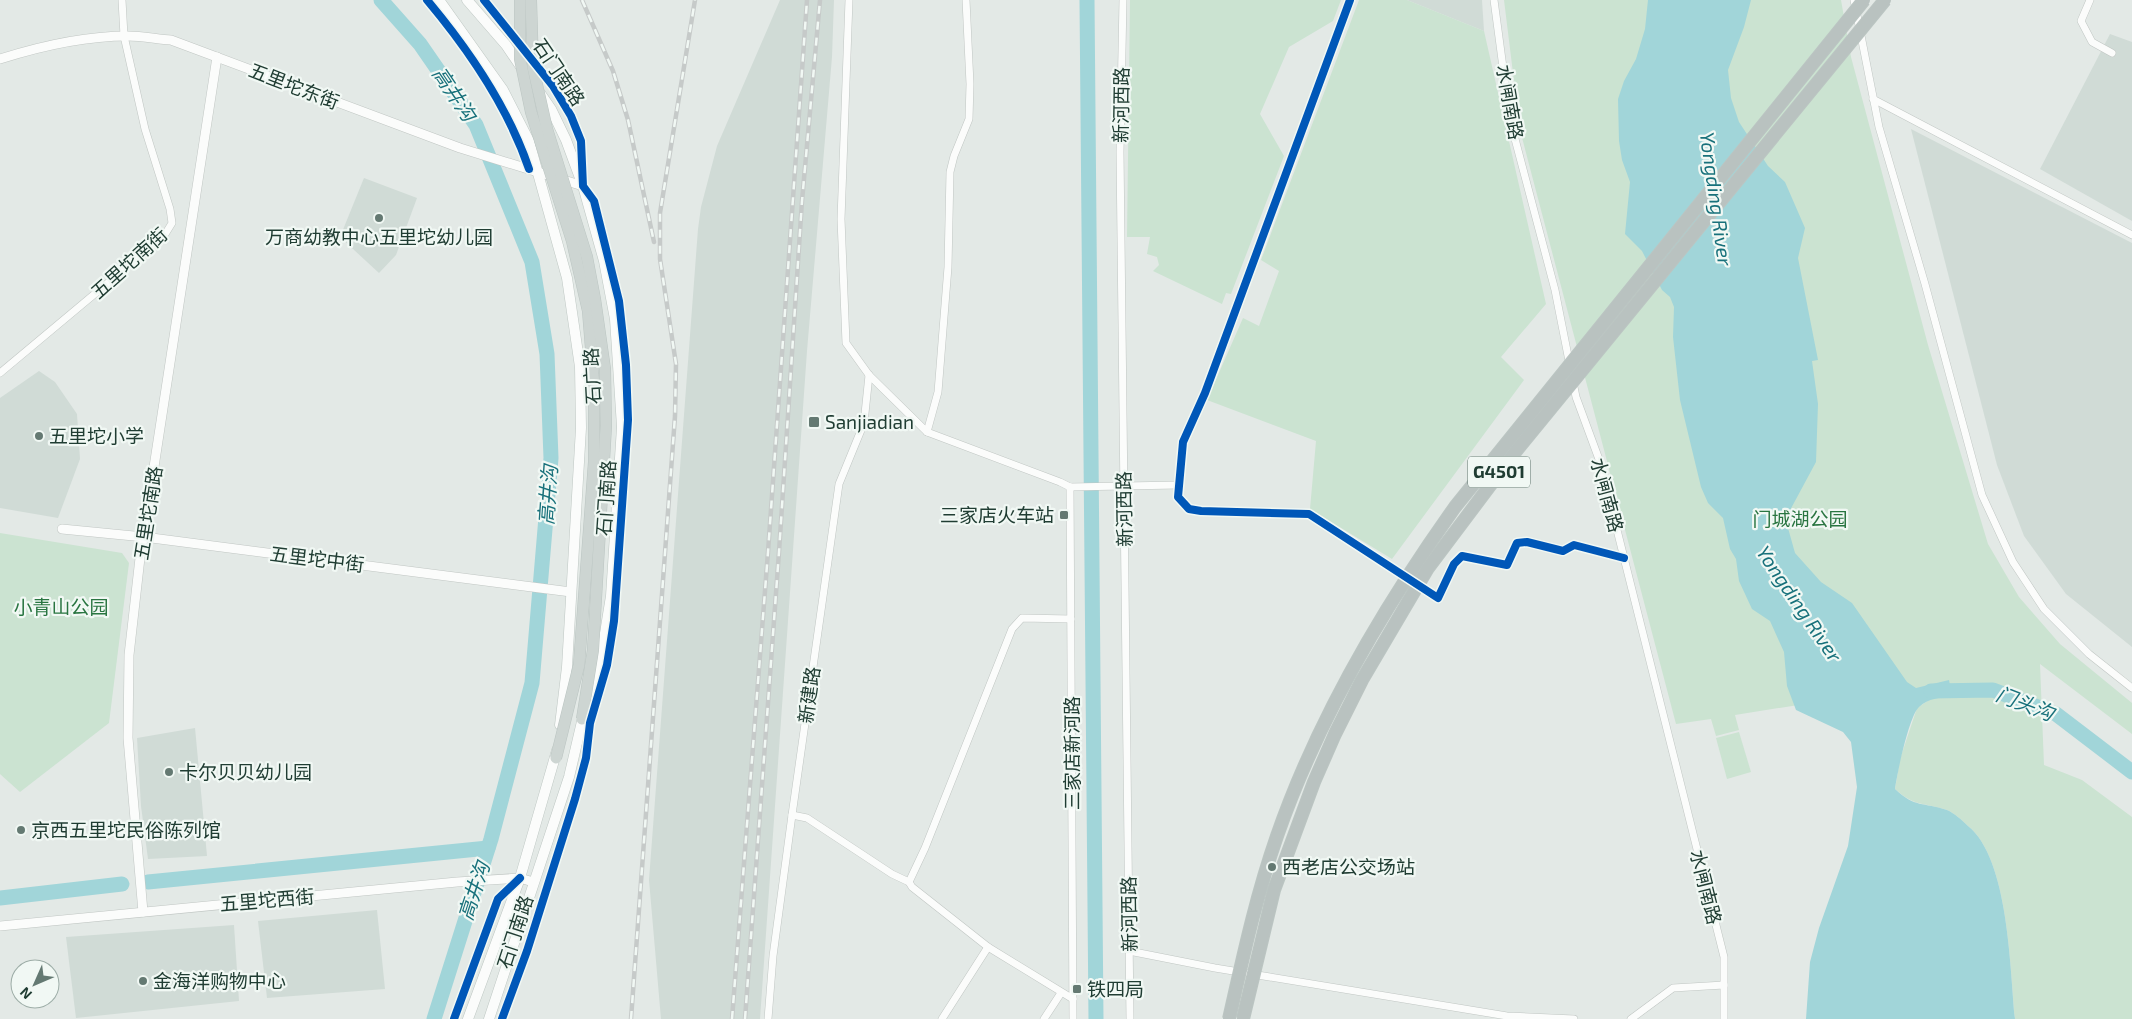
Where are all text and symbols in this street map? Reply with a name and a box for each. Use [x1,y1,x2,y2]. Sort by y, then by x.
street label: 石门南路 [529,34,590,110]
street label: 五里坨东街 [246,58,343,113]
water label: 高井沟 [428,62,483,127]
street label: 水闸南路 [1493,62,1528,141]
street label: 新河西路 [1108,67,1133,143]
water label: Yongding River [1696,130,1738,268]
marker: 万商幼教中心五里坨幼儿园 [373,212,385,224]
street label: 五里坨南街 [86,222,172,303]
place label: 万商幼教中心五里坨幼儿园 [265,225,493,248]
street label: 石广路 [579,347,604,405]
place label: Sanjiadian [825,410,914,433]
marker: Sanjiadian [807,415,821,429]
place label: 五里坨小学 [49,424,144,447]
marker: 五里坨小学 [33,430,45,442]
street label: 水闸南路 [1587,455,1628,535]
road number: G4501 [1468,457,1530,488]
street label: 石门南路 [591,459,620,537]
water label: 高井沟 [533,462,561,526]
street label: 五里坨南路 [129,464,166,562]
street label: 新河西路 [1111,471,1136,547]
place label: 三家店火车站 [940,503,1054,526]
park label: 门城湖公园 [1752,507,1848,530]
marker: 三家店火车站 [1058,509,1070,521]
street label: 五里坨中街 [269,541,366,576]
water label: Yongding River [1752,541,1848,667]
park label: 小青山公园 [13,595,109,618]
street label: 新建路 [793,665,824,725]
water label: 门头沟 [1993,681,2060,726]
street label: 三家店新河路 [1060,696,1083,810]
place label: 卡尔贝贝幼儿园 [179,760,312,783]
marker: 卡尔贝贝幼儿园 [163,766,175,778]
place label: 京西五里坨民俗陈列馆 [31,818,221,841]
marker: 京西五里坨民俗陈列馆 [15,824,27,836]
street label: 水闸南路 [1686,847,1727,927]
place label: 西老店公交场站 [1282,855,1415,878]
water label: 高井沟 [452,857,494,923]
marker: 西老店公交场站 [1266,861,1278,873]
street label: 新河西路 [1116,876,1141,952]
street label: 五里坨西街 [219,884,315,915]
street label: 石门南路 [492,892,537,972]
north arrow [10,959,60,1009]
place label: 金海洋购物中心 [153,969,286,992]
marker: 金海洋购物中心 [137,975,149,987]
place label: 铁四局 [1087,977,1144,1000]
marker: 铁四局 [1071,983,1083,995]
text: N [16,984,35,1003]

